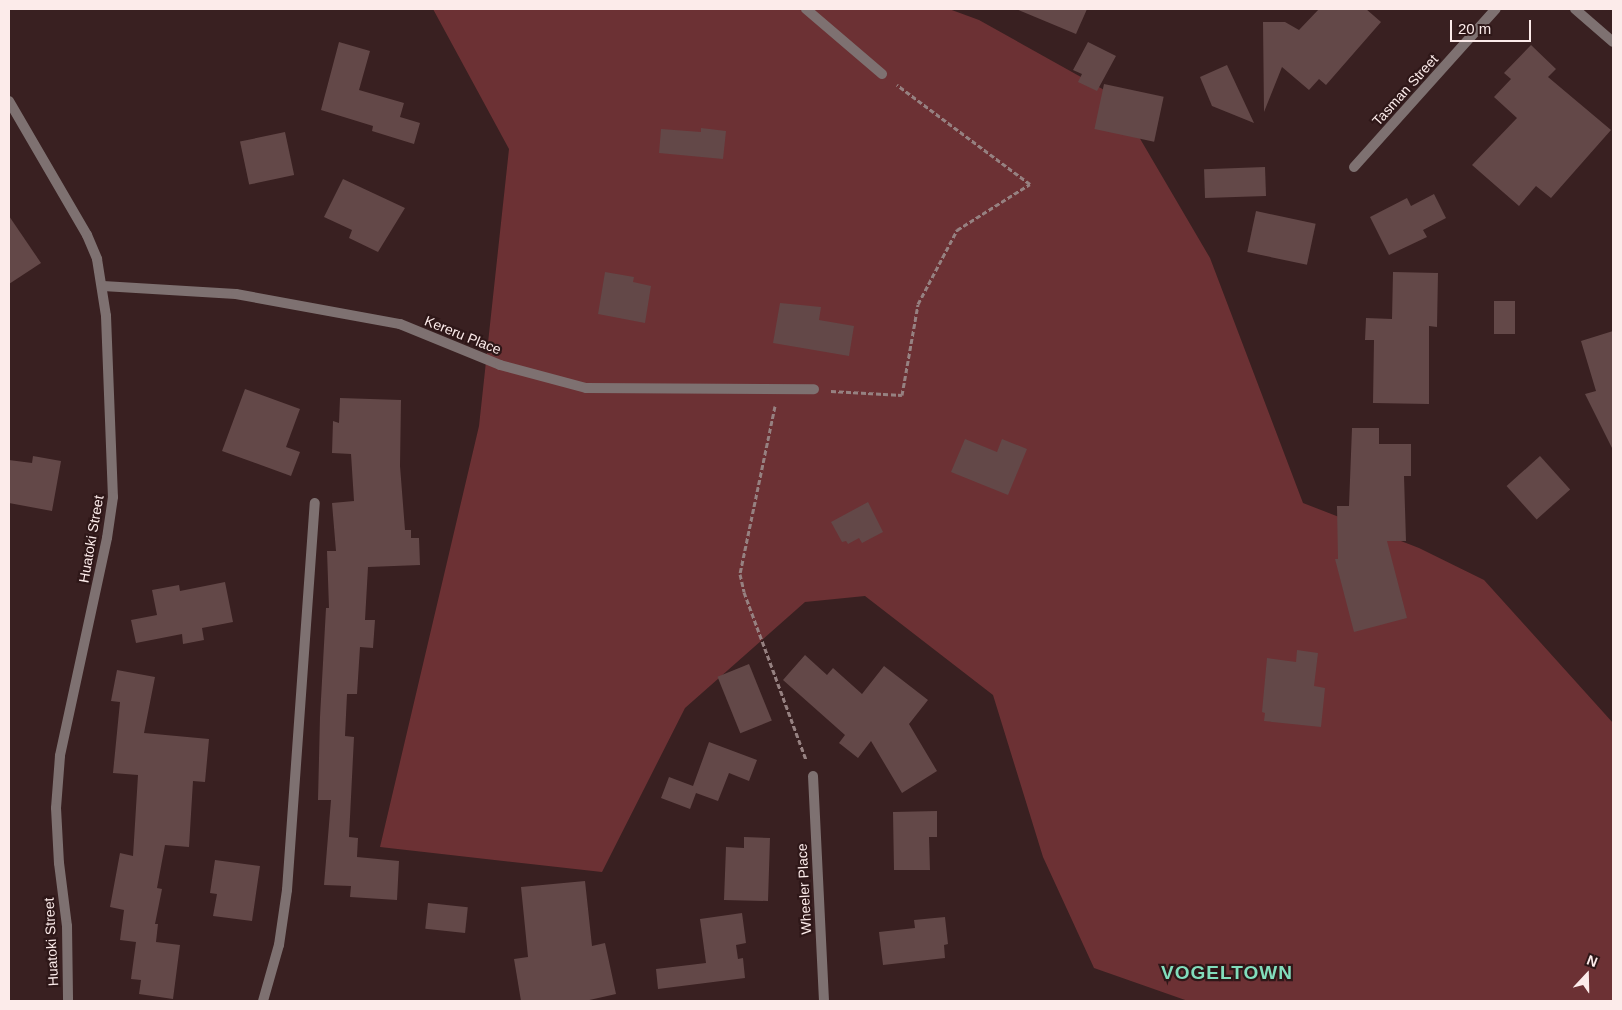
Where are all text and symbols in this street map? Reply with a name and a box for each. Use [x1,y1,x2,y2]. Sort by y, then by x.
scale bar [1452,10,1533,42]
text: 20 m [1458,20,1491,37]
street label: Tasman Street [1369,51,1441,129]
street label: Kereru Place [422,312,504,358]
street label: Huatoki Street [75,494,107,584]
street label: Wheeler Place [793,843,815,935]
street label: Huatoki Street [40,897,62,987]
north arrow [1562,950,1612,1000]
text: N [1585,952,1600,970]
district label: VOGELTOWN [1160,962,1294,984]

